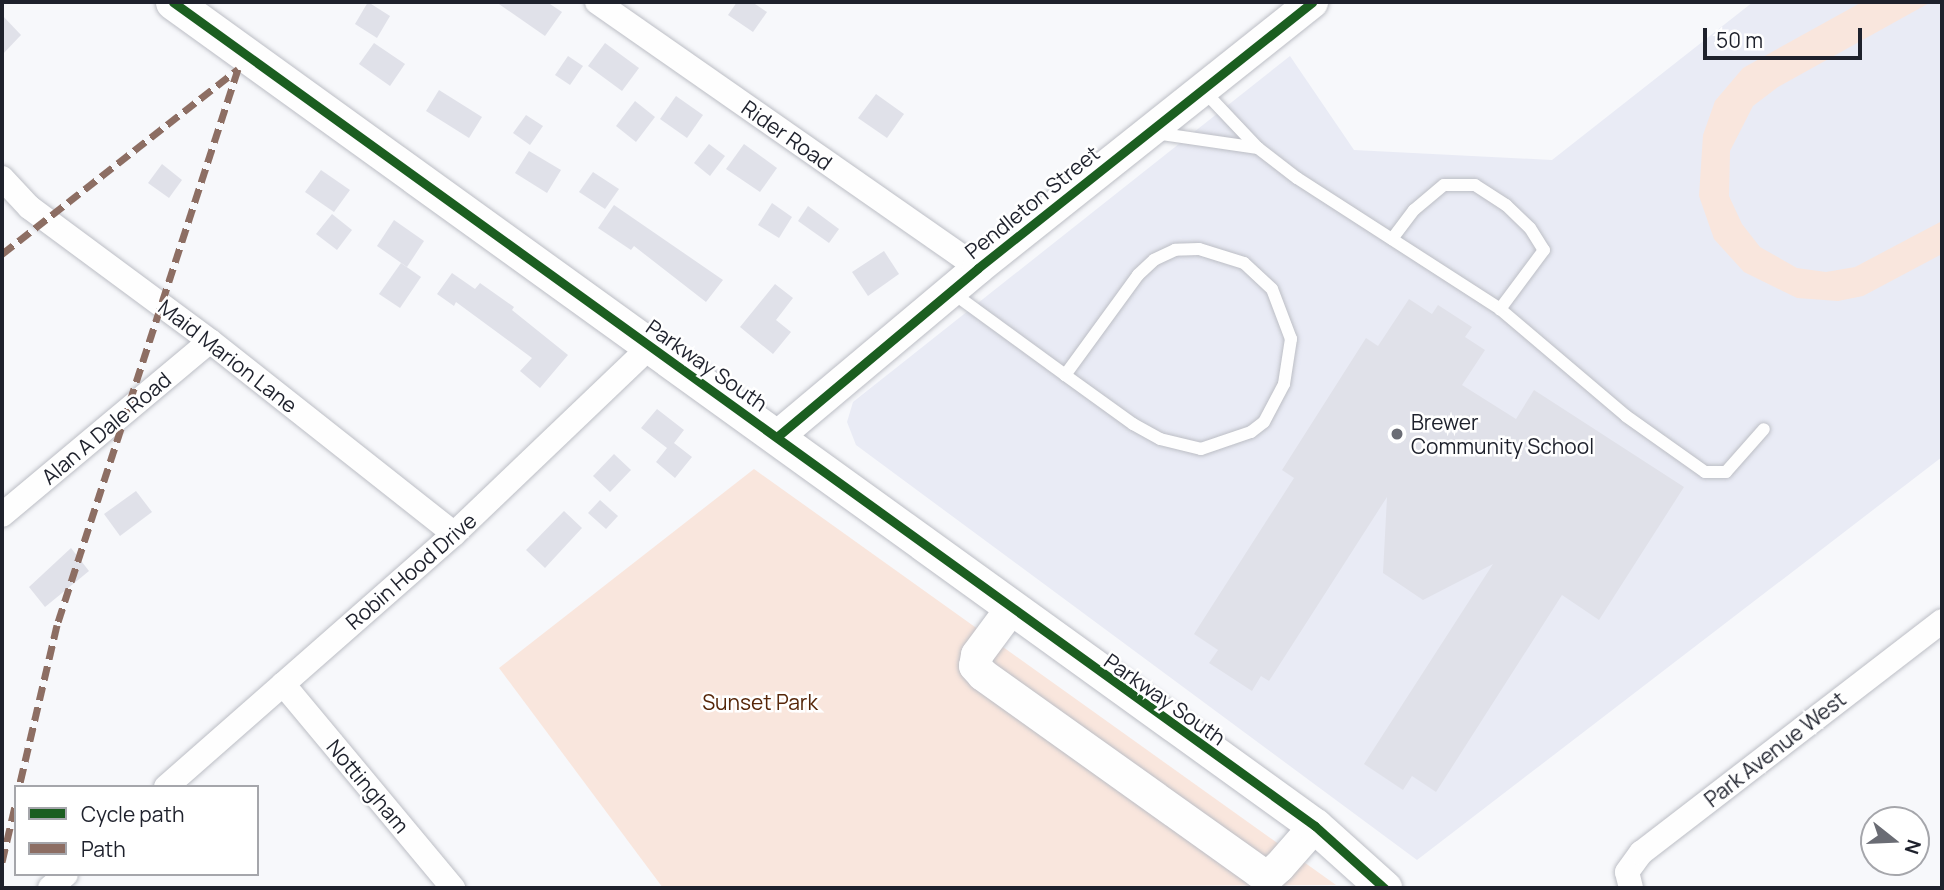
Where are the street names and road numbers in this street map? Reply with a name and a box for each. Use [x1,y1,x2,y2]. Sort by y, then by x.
street label: Rider Road [737,95,837,175]
street label: Pendleton Street [960,140,1104,264]
street label: Maid Marion Lane [154,294,302,418]
street label: Parkway South [641,314,773,416]
street label: Alan A Dale Road [36,367,176,489]
street label: Robin Hood Drive [341,507,481,635]
street label: Parkway South [1099,648,1231,750]
street label: Park Avenue West [1699,686,1851,812]
street label: Nottingham [322,734,414,838]

